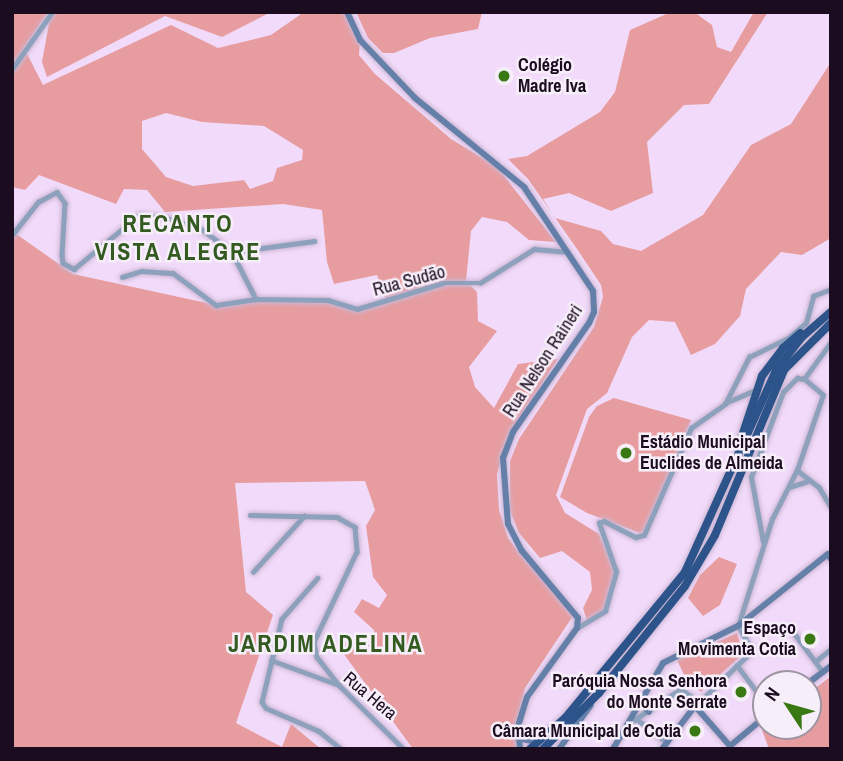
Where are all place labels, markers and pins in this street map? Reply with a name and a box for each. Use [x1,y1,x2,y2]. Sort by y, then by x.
place label: Colégio Madre Iva [518,55,586,98]
marker: Colégio Madre Iva [496,68,512,84]
place label: Estádio Municipal Euclides de Almeida [640,432,784,474]
marker: Estádio Municipal Euclides de Almeida [618,445,634,461]
place label: Espaço Movimenta Cotia [678,618,796,660]
marker: Espaço Movimenta Cotia [802,631,818,647]
place label: Paróquia Nossa Senhora do Monte Serrate [552,671,727,714]
marker: Paróquia Nossa Senhora do Monte Serrate [733,684,749,700]
place label: Câmara Municipal de Cotia [492,720,681,742]
marker: Câmara Municipal de Cotia [687,723,703,739]

